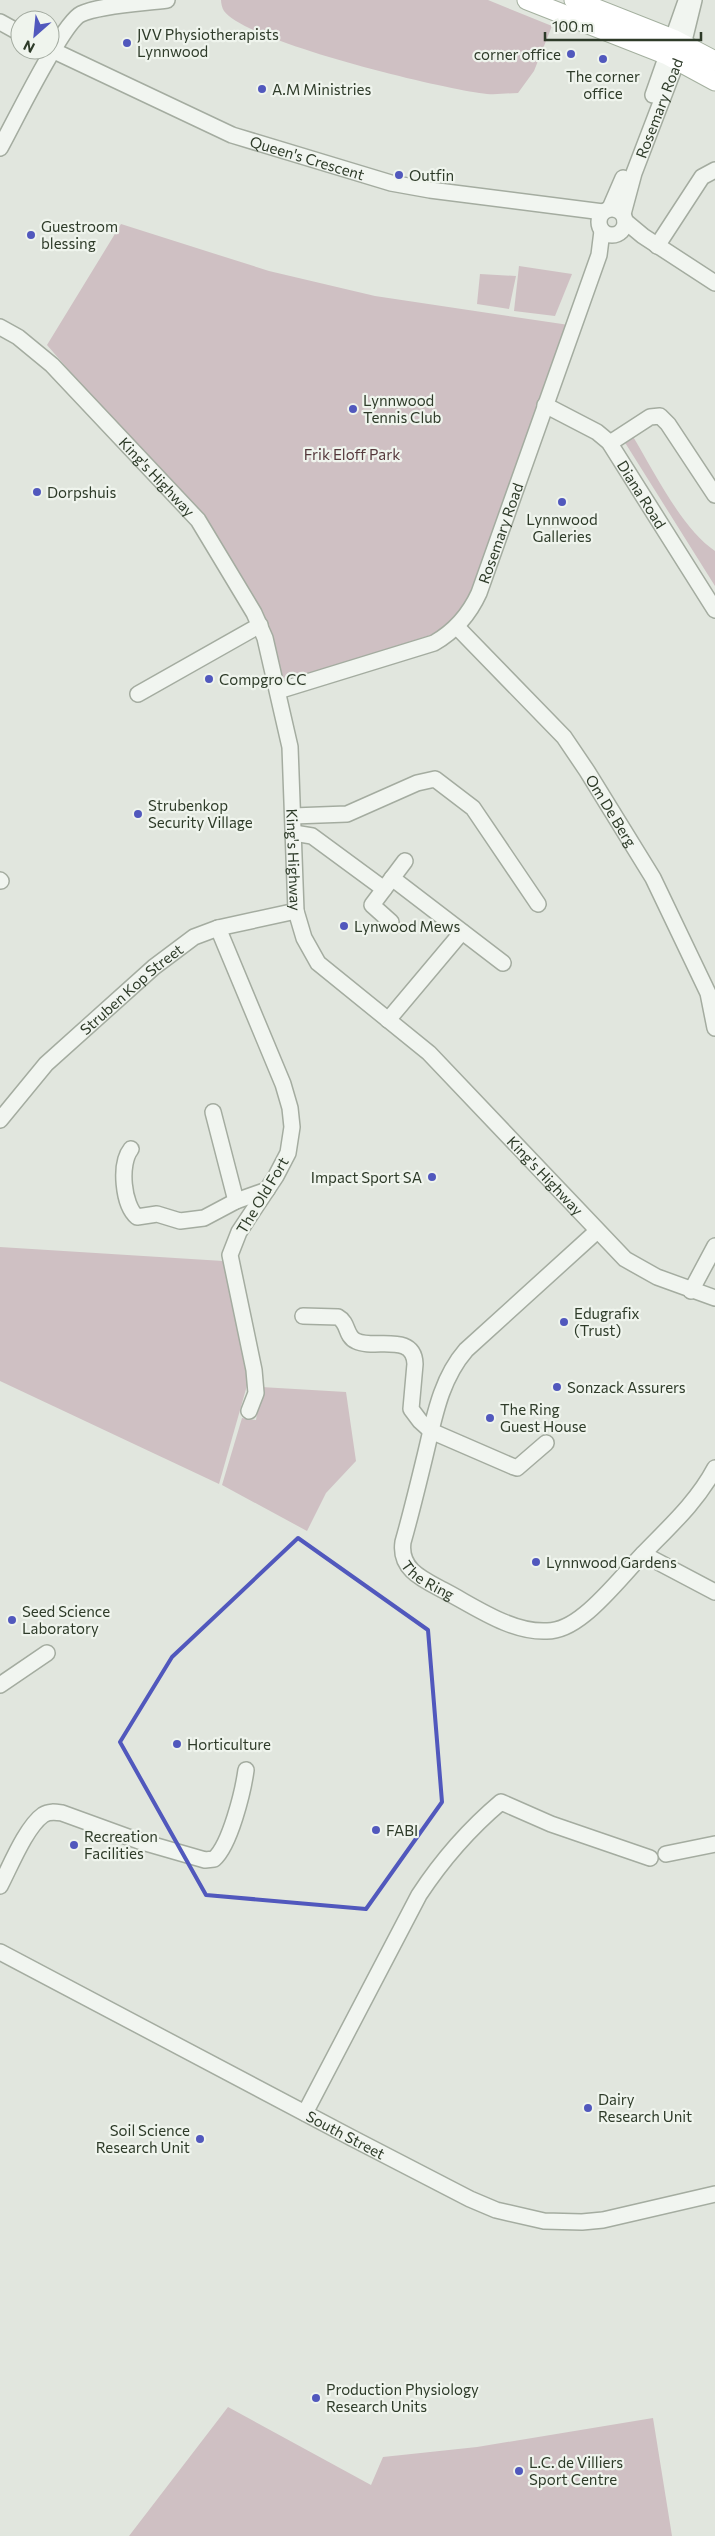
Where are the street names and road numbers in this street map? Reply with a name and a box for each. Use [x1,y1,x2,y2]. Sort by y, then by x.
street label: Rosemary Road [632,55,686,161]
street label: Queen's Crescent [248,132,367,184]
street label: King's Highway [115,433,199,520]
street label: Diana Road [614,457,670,532]
street label: Rosemary Road [474,480,526,586]
street label: Om De Berg [582,771,641,850]
street label: King's Highway [283,808,305,911]
street label: Struben Kop Street [76,940,186,1038]
street label: King's Highway [504,1132,587,1219]
street label: The Old Fort [232,1154,292,1236]
street label: The Ring [398,1557,458,1603]
street label: South Street [303,2107,388,2163]

